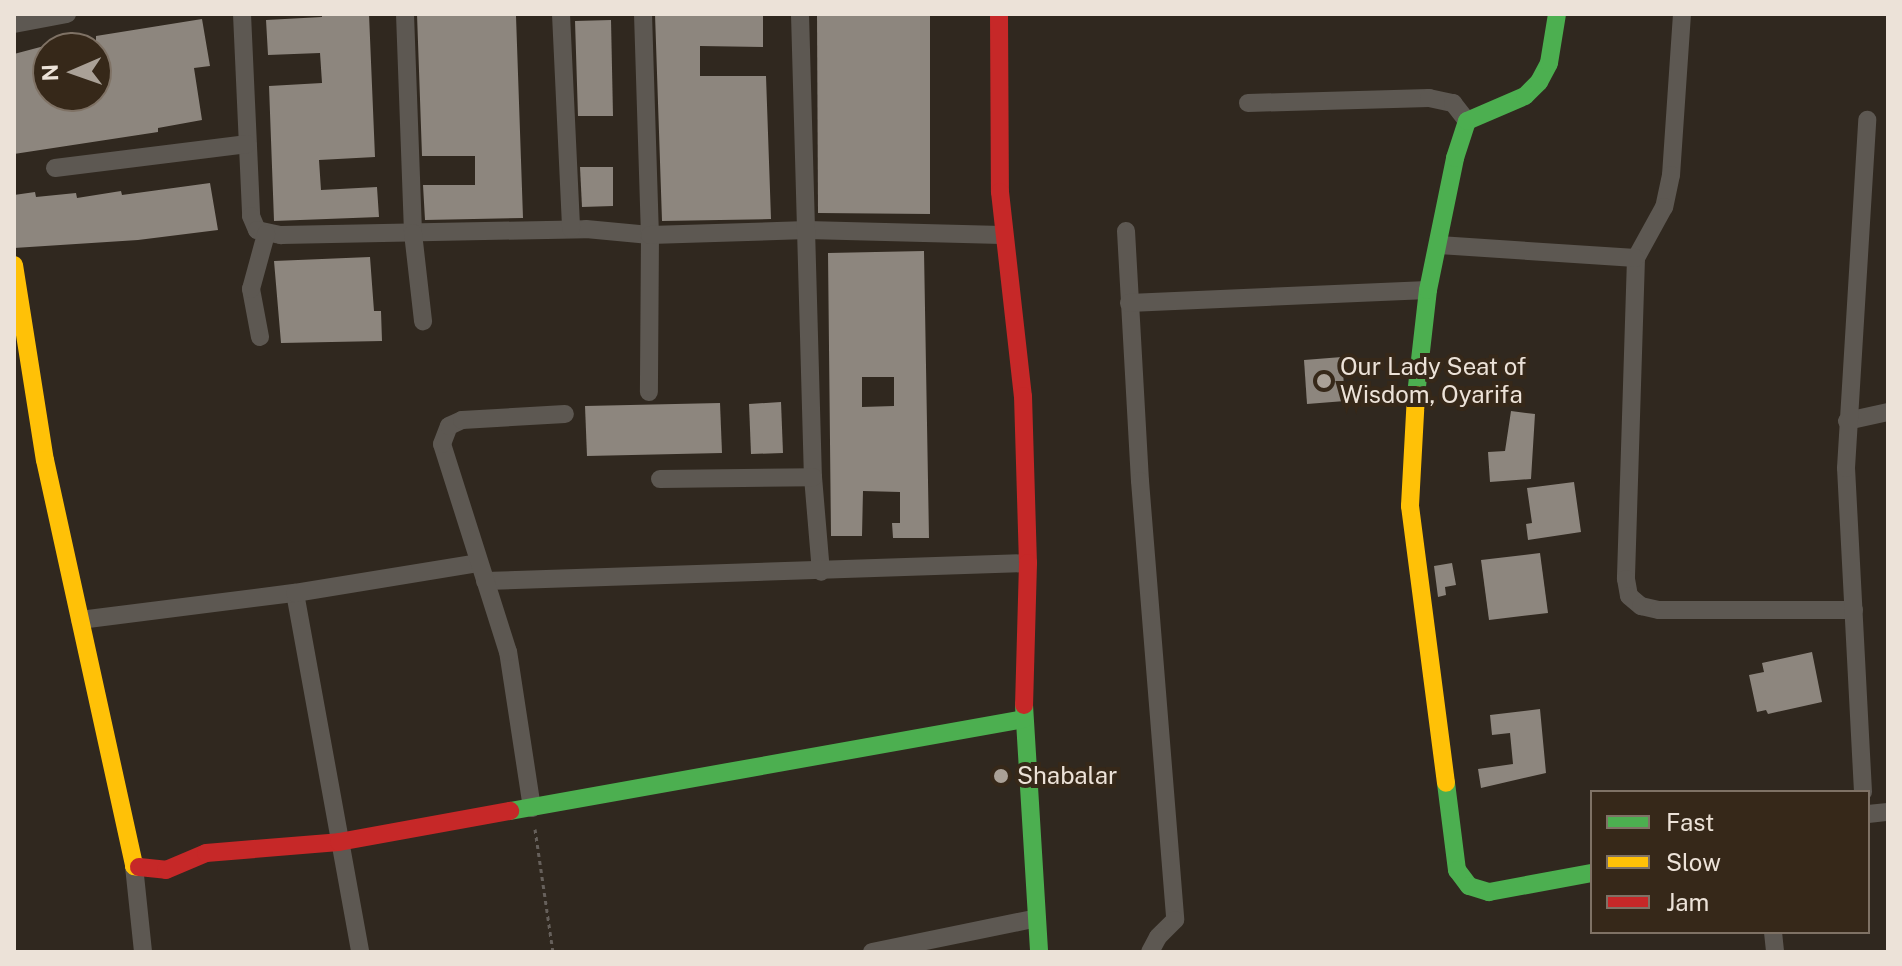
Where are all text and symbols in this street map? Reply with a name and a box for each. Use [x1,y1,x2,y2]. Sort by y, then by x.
north arrow [32,32,112,112]
text: N [37,64,63,82]
place label: Our Lady Seat of Wisdom, Oyarifa [1340,353,1527,409]
marker: Our Lady Seat of Wisdom, Oyarifa [1315,372,1333,390]
place label: Shabalar [1017,762,1117,790]
marker: Shabalar [992,767,1010,785]
legend [1590,790,1870,934]
text: Fast [1666,808,1714,836]
text: Slow [1666,848,1721,876]
text: Jam [1666,888,1709,916]

